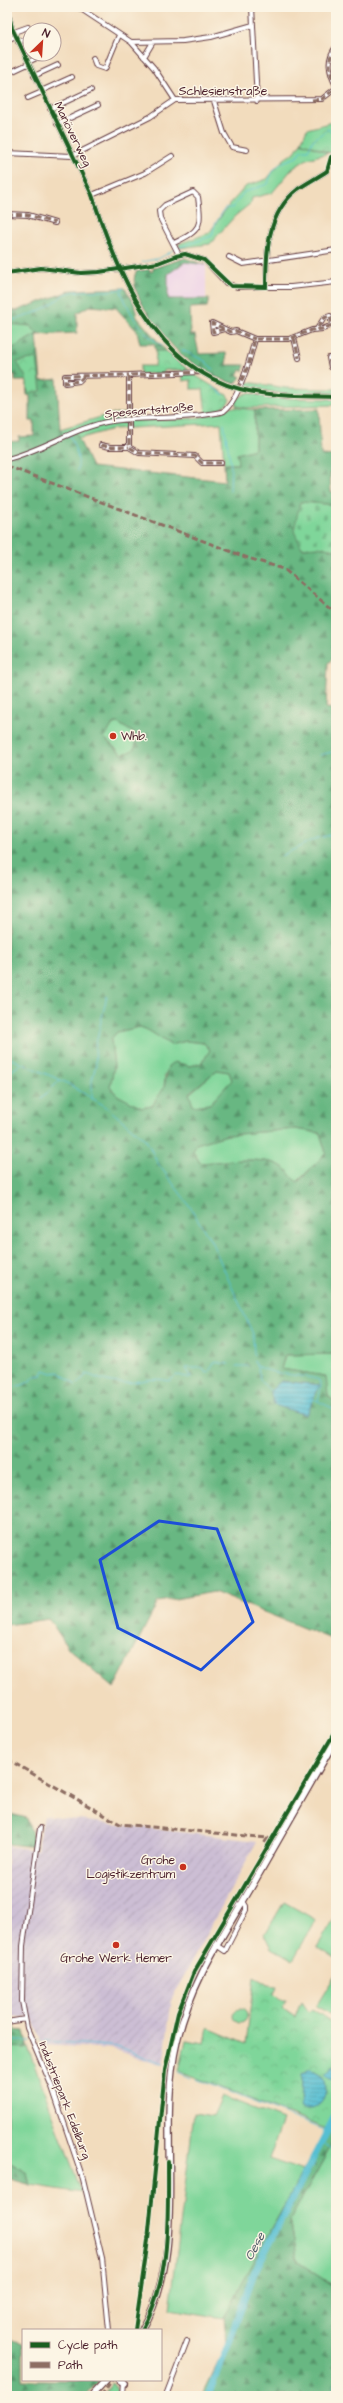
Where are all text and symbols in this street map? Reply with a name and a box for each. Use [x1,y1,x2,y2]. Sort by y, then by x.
north arrow [22,22,62,62]
text: N [40,25,52,42]
street label: Schlesienstraße [179,83,268,100]
street label: Manöverweg [49,99,96,170]
street label: Spessartstraße [104,398,195,423]
place label: Whb. [121,728,147,745]
marker: Whb. [108,731,118,741]
place label: Grohe Logistikzentrum [87,1852,176,1884]
marker: Grohe Logistikzentrum [178,1862,188,1872]
marker: Grohe Werk Hemer [111,1940,121,1950]
place label: Grohe Werk Hemer [60,1950,172,1967]
street label: Industriepark Edelburg [33,2039,95,2162]
water label: Oese [240,2228,270,2264]
legend [22,2329,162,2381]
text: Cycle path [58,2337,117,2355]
text: Path [58,2357,83,2374]

